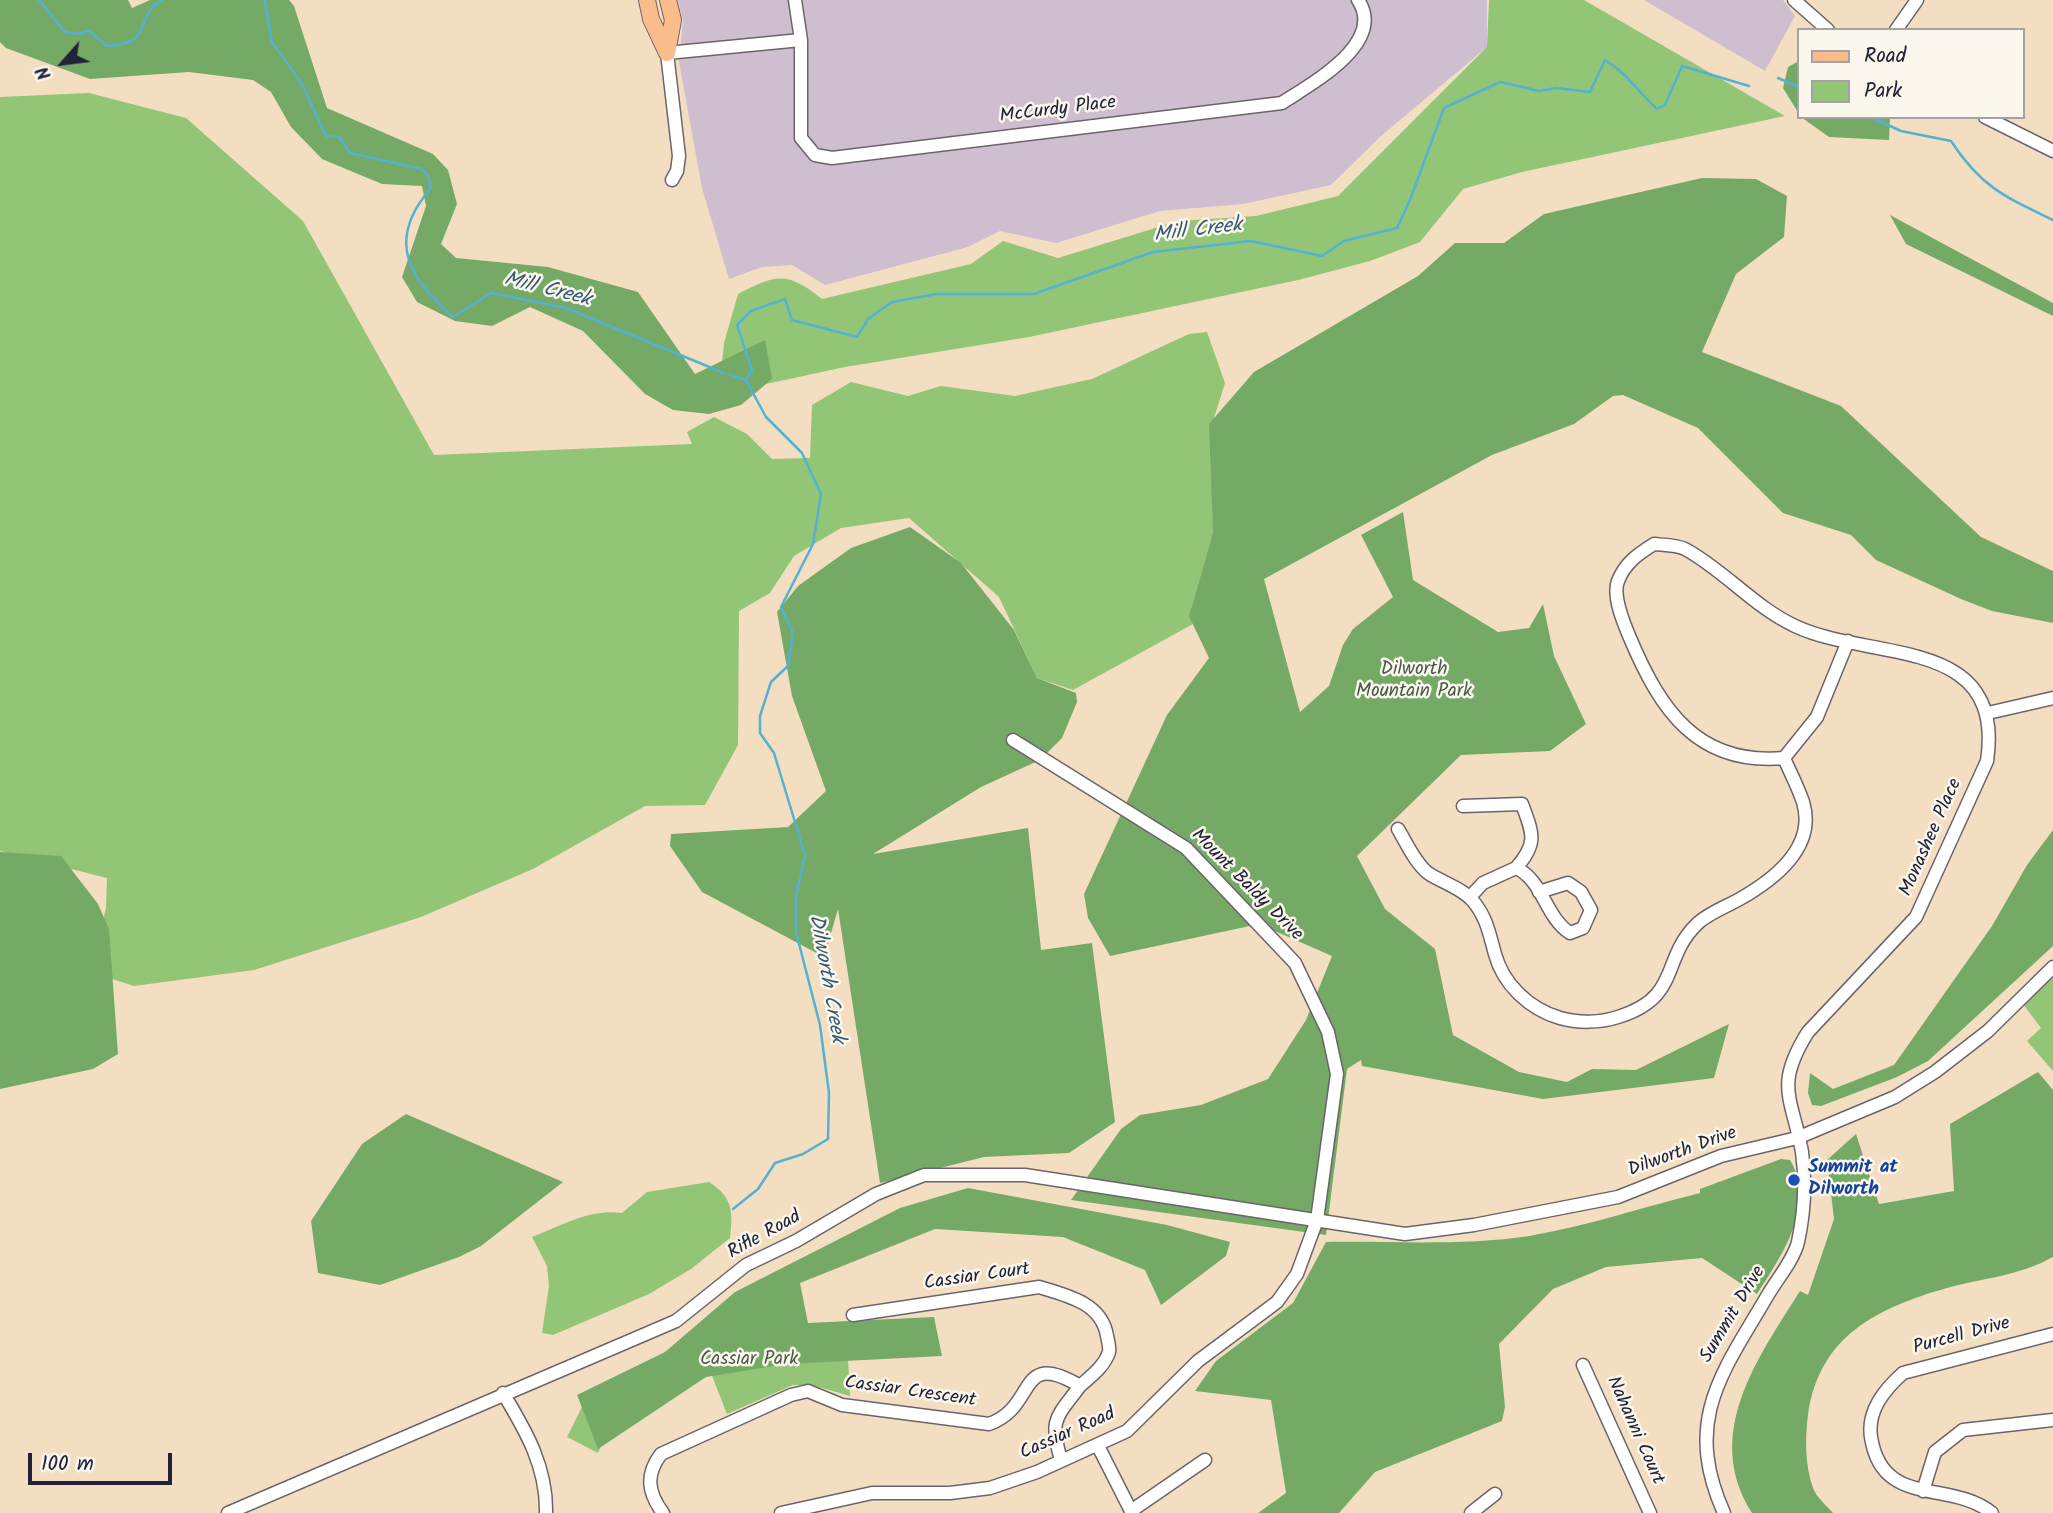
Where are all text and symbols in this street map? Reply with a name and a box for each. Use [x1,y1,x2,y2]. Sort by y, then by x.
north arrow [28,28,98,98]
legend [1798,28,2025,119]
text: Road [1864,40,1906,73]
text: N [28,61,61,85]
text: Park [1864,75,1902,108]
street label: McCurdy Place [998,93,1118,129]
water label: Mill Creek [1153,214,1243,250]
water label: Mill Creek [501,268,593,314]
park label: Dilworth Mountain Park [1356,660,1472,704]
street label: Monashee Place [1896,776,1968,900]
street label: Mount Baldy Drive [1185,825,1307,947]
water label: Dilworth Creek [801,913,849,1045]
street label: Dilworth Drive [1626,1123,1740,1183]
place label: Summit at Dilworth [1808,1158,1898,1202]
marker: Summit at Dilworth [1786,1172,1802,1188]
street label: Rifle Road [724,1207,806,1265]
street label: Cassiar Court [923,1259,1031,1297]
street label: Summit Drive [1696,1263,1772,1367]
street label: Purcell Drive [1911,1313,2013,1361]
park label: Cassiar Park [700,1350,798,1372]
street label: Cassiar Crescent [843,1372,977,1414]
street label: Nahanni Court [1600,1373,1668,1489]
street label: Cassiar Road [1017,1404,1119,1466]
scale bar [32,1440,175,1484]
text: 100 m [41,1448,94,1481]

